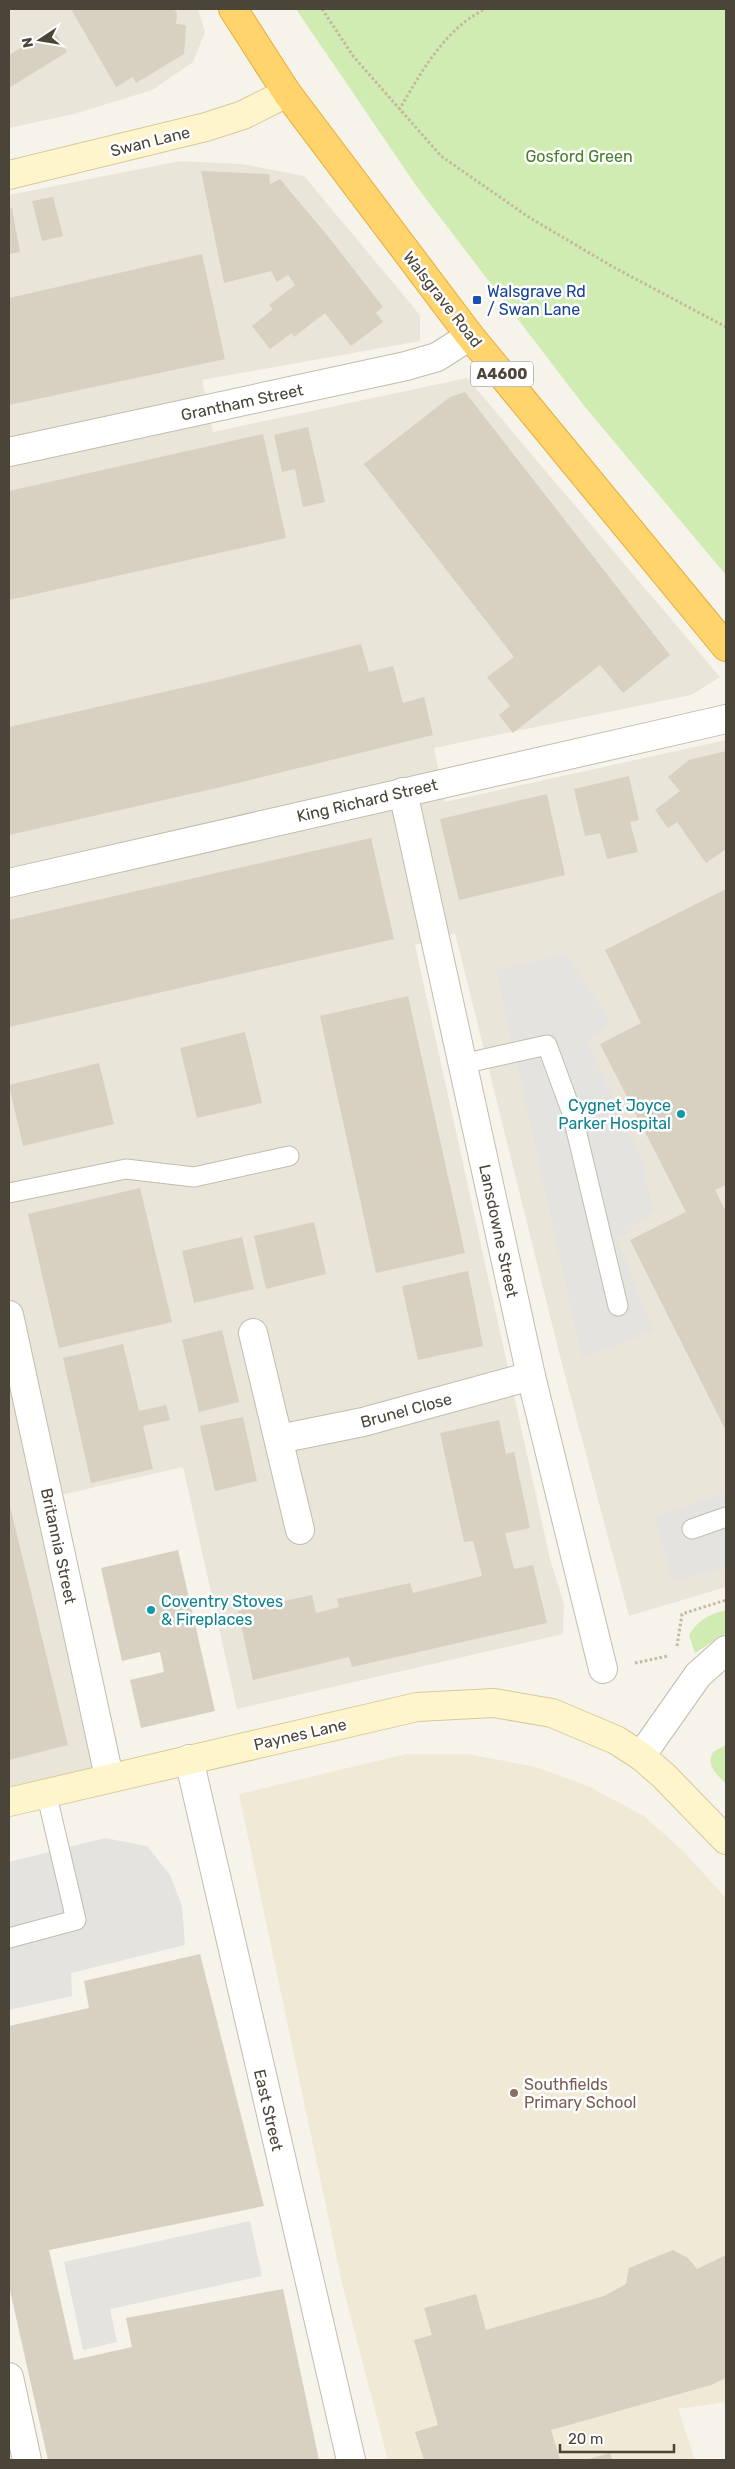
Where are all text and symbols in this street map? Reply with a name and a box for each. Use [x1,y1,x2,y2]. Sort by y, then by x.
north arrow [15,15,65,65]
text: N [18,36,37,49]
street label: Swan Lane [108,122,192,161]
park label: Gosford Green [525,147,633,166]
street label: Walsgrave Road [399,247,486,351]
place label: Walsgrave Rd / Swan Lane [487,282,586,319]
marker: Walsgrave Rd / Swan Lane [471,294,483,306]
road number: A4600 [471,362,533,386]
street label: Grantham Street [179,380,305,425]
street label: King Richard Street [295,775,439,826]
place label: Cygnet Joyce Parker Hospital [558,1096,671,1133]
marker: Cygnet Joyce Parker Hospital [675,1108,687,1120]
street label: Lansdowne Street [475,1163,522,1300]
street label: Brunel Close [358,1389,454,1432]
street label: Britannia Street [37,1486,80,1606]
place label: Coventry Stoves & Fireplaces [161,1592,283,1629]
marker: Coventry Stoves & Fireplaces [145,1604,157,1616]
street label: Paynes Lane [252,1715,348,1754]
street label: East Street [250,2067,287,2153]
place label: Southfields Primary School [524,2075,636,2112]
marker: Southfields Primary School [508,2087,520,2099]
scale bar [560,2422,674,2454]
text: 20 m [568,2430,603,2448]

